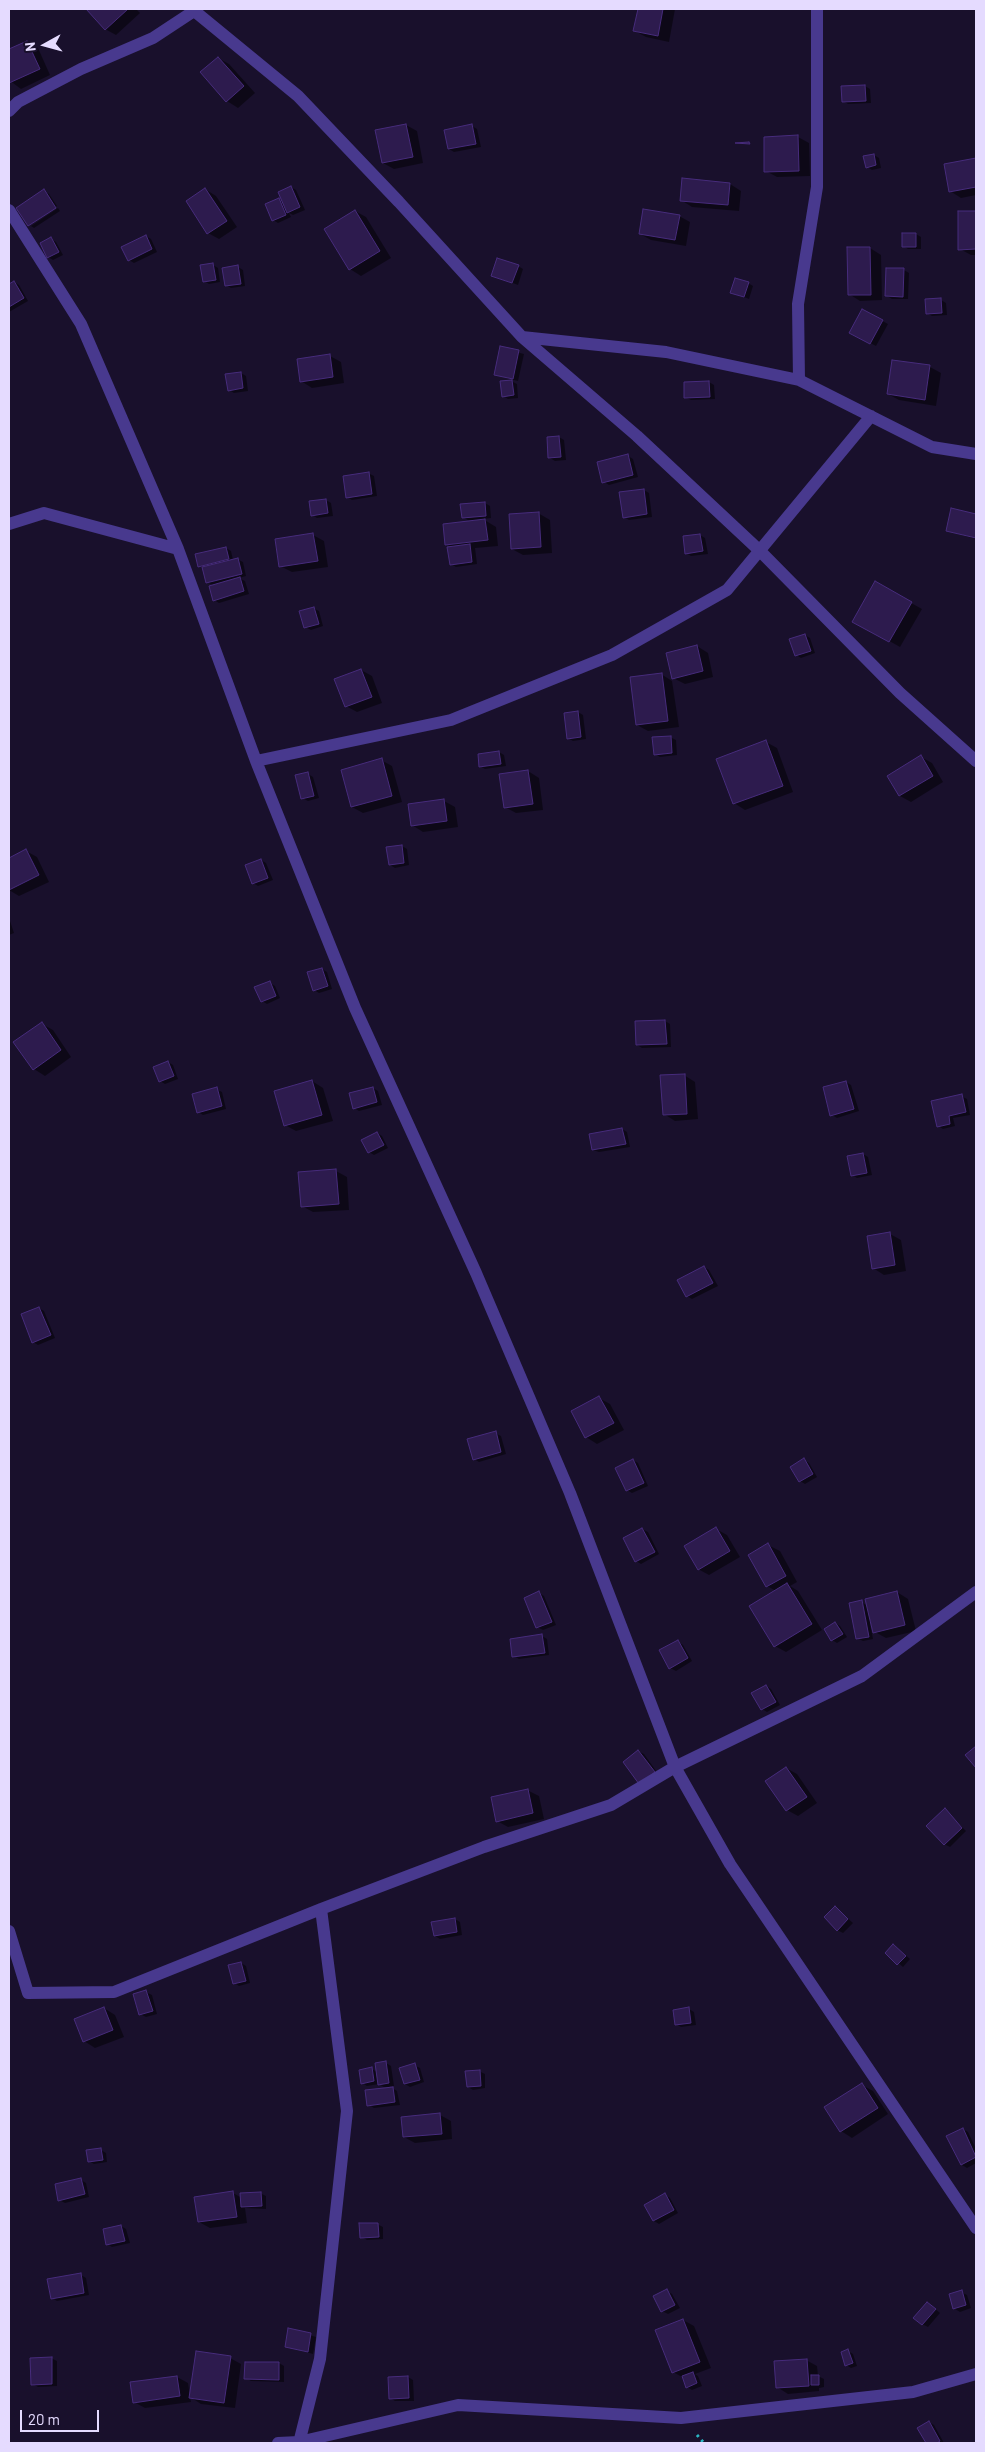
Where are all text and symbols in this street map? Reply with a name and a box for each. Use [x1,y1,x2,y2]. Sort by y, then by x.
north arrow [20,20,70,70]
text: N [21,41,39,53]
scale bar [22,2400,101,2432]
text: 20 m [28,2410,60,2428]

